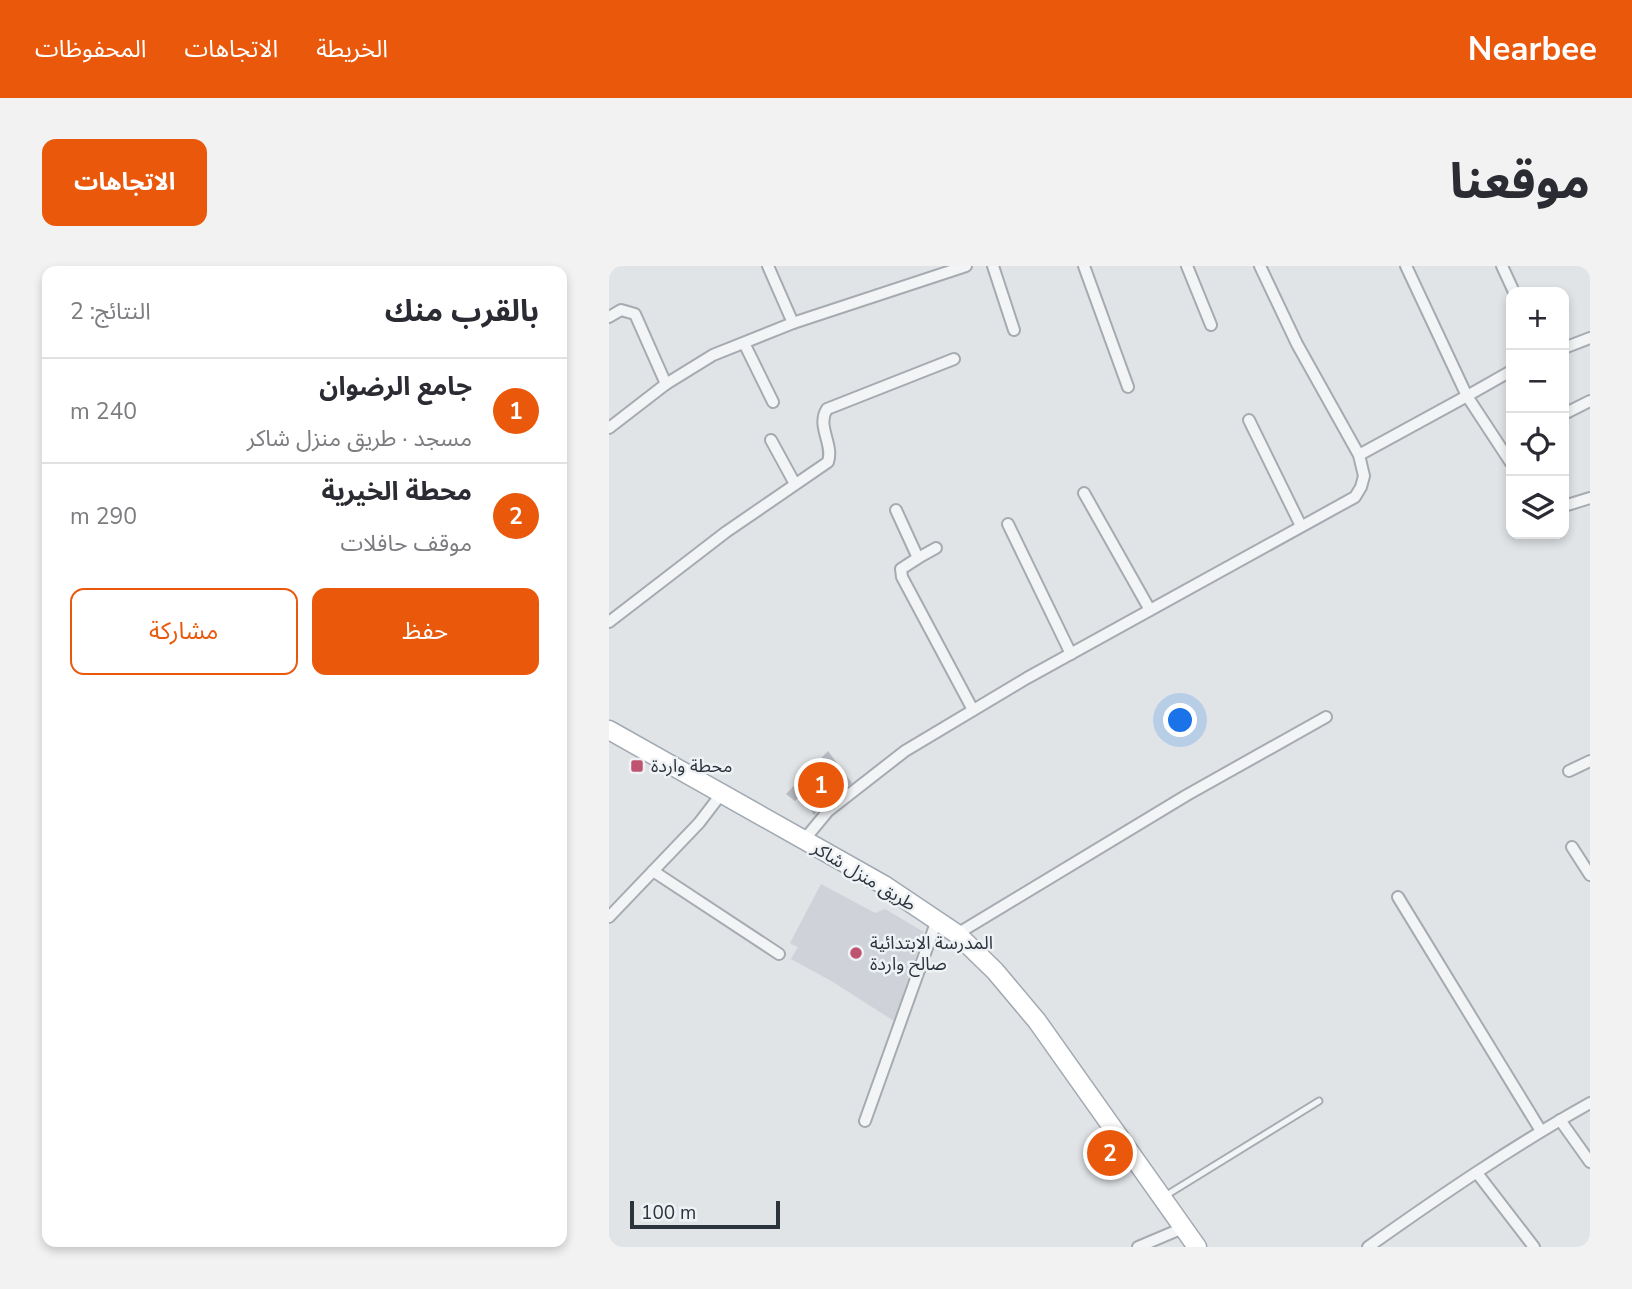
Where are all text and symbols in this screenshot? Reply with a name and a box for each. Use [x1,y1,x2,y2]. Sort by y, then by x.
text: Nearbee [1468,27,1597,72]
text: المحفوظات [35,33,146,65]
text: الاتجاهات [184,33,278,65]
text: الخريطة [316,33,388,65]
button: الاتجاهات [42,139,207,226]
text: موقعنا [1450,148,1590,215]
map controls [1506,287,1569,539]
button: + [1506,287,1569,350]
text: بالقرب منك [385,291,539,332]
text: النتائج: 2 [70,296,151,327]
button: − [1506,350,1569,413]
text: جامع الرضوان [319,369,472,404]
text: 240 m [70,396,137,427]
text: 1 [509,396,523,427]
button: locate [1506,413,1569,476]
text: مسجد · طريق منزل شاكر [247,423,472,454]
text: محطة الخيرية [321,474,472,509]
button: layers [1506,476,1569,539]
text: 290 m [70,501,137,532]
text: 2 [509,501,523,532]
text: موقف حافلات [340,528,472,559]
button: مشاركة [70,588,298,675]
button: حفظ [312,588,539,675]
your location [1163,703,1197,737]
place label: محطة واردة [651,754,732,778]
marker: محطة واردة [629,758,645,774]
pin: 1 [798,759,844,811]
street label: طريق منزل شاكر [807,835,920,916]
place label: المدرسة الابتدائية صالح واردة [870,931,993,977]
marker: المدرسة الابتدائية صالح واردة [848,945,864,961]
pin: 2 [1087,1127,1133,1179]
scale bar [630,1198,781,1230]
text: 100 m [641,1200,696,1226]

